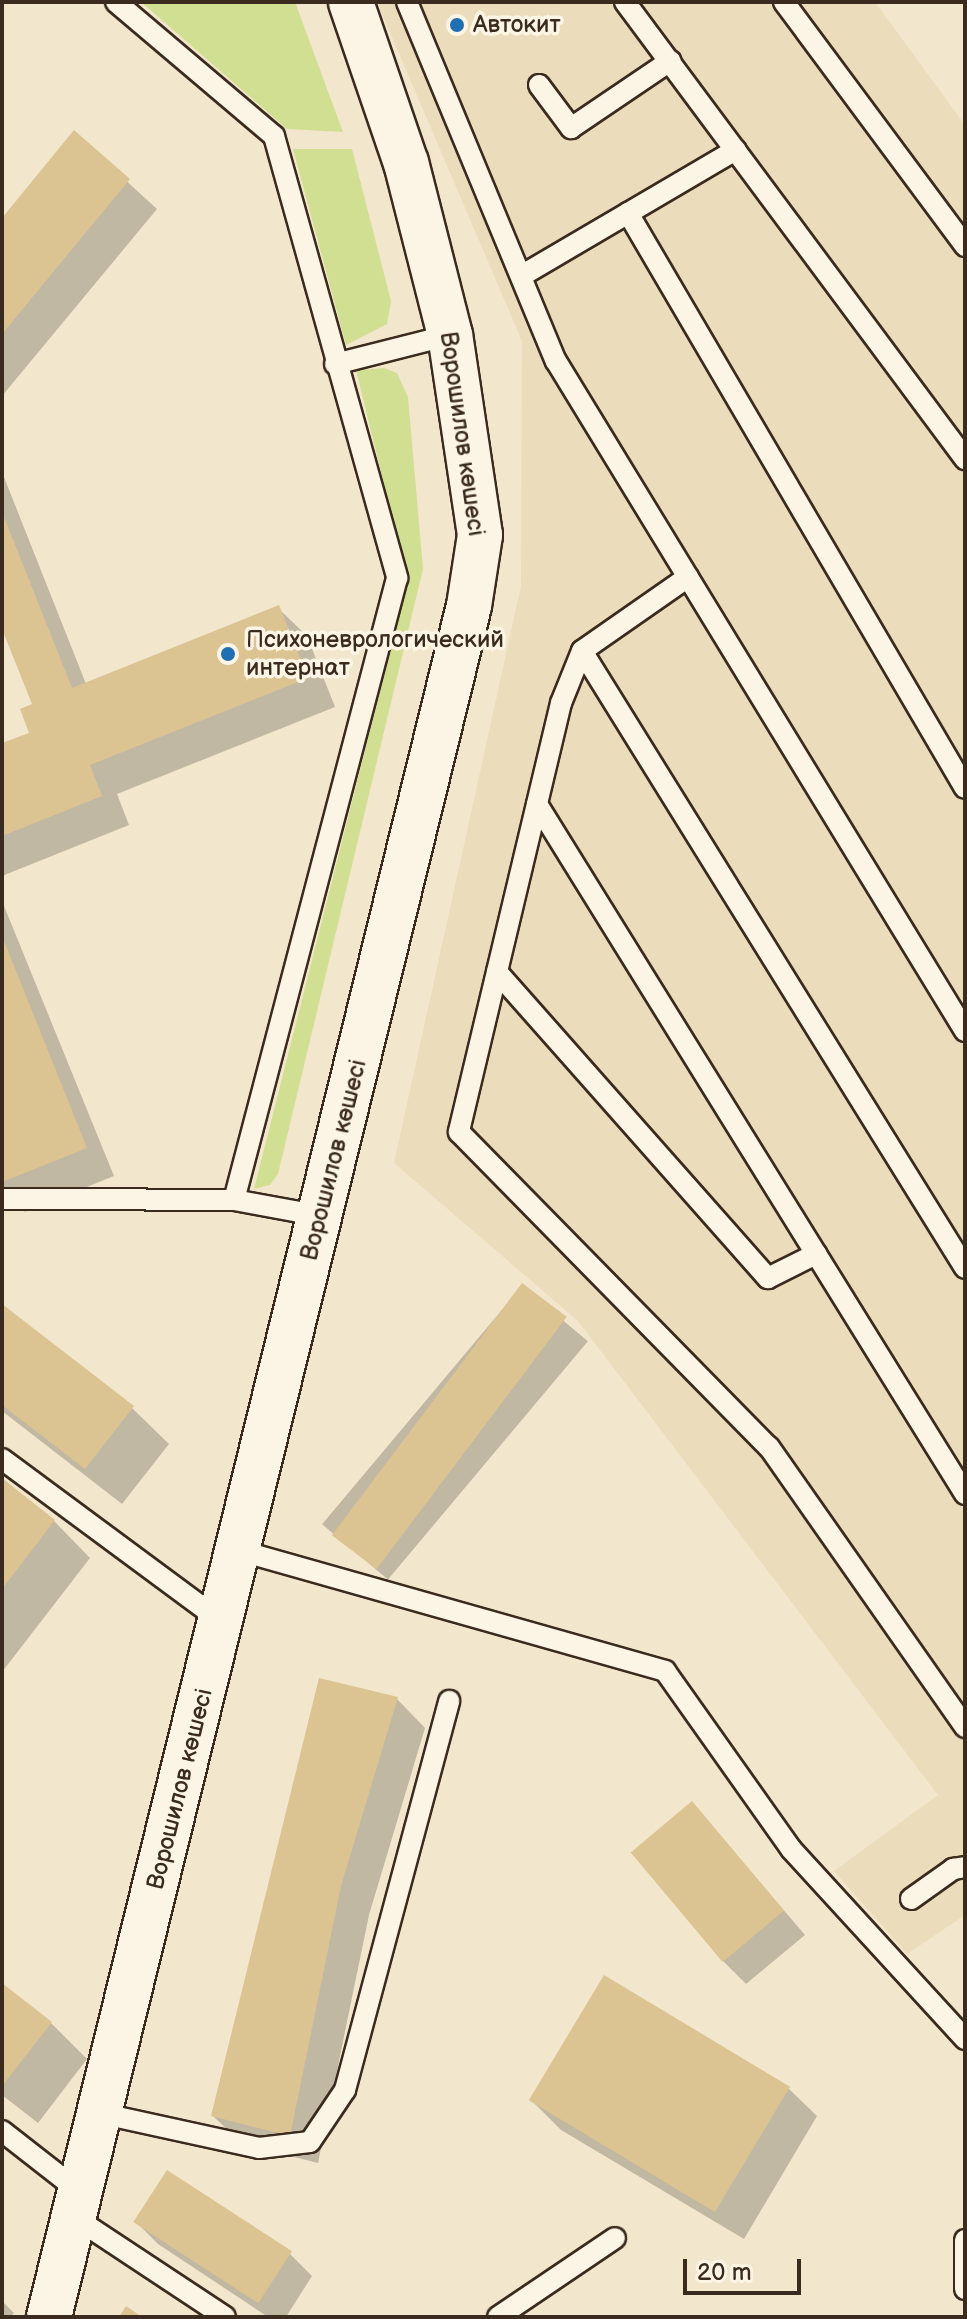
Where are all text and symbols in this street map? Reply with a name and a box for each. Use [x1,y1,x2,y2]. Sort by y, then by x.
place label: Автокит [473,11,561,39]
marker: Автокит [448,16,466,34]
street label: Ворошилов көшесі [433,330,491,538]
place label: Психоневрологический интернат [246,626,504,682]
marker: Психоневрологический интернат [217,643,239,665]
street label: Ворошилов көшесі [295,1056,373,1264]
street label: Ворошилов көшесі [141,1685,219,1893]
scale bar [687,2243,805,2293]
text: 20 m [697,2258,752,2287]

